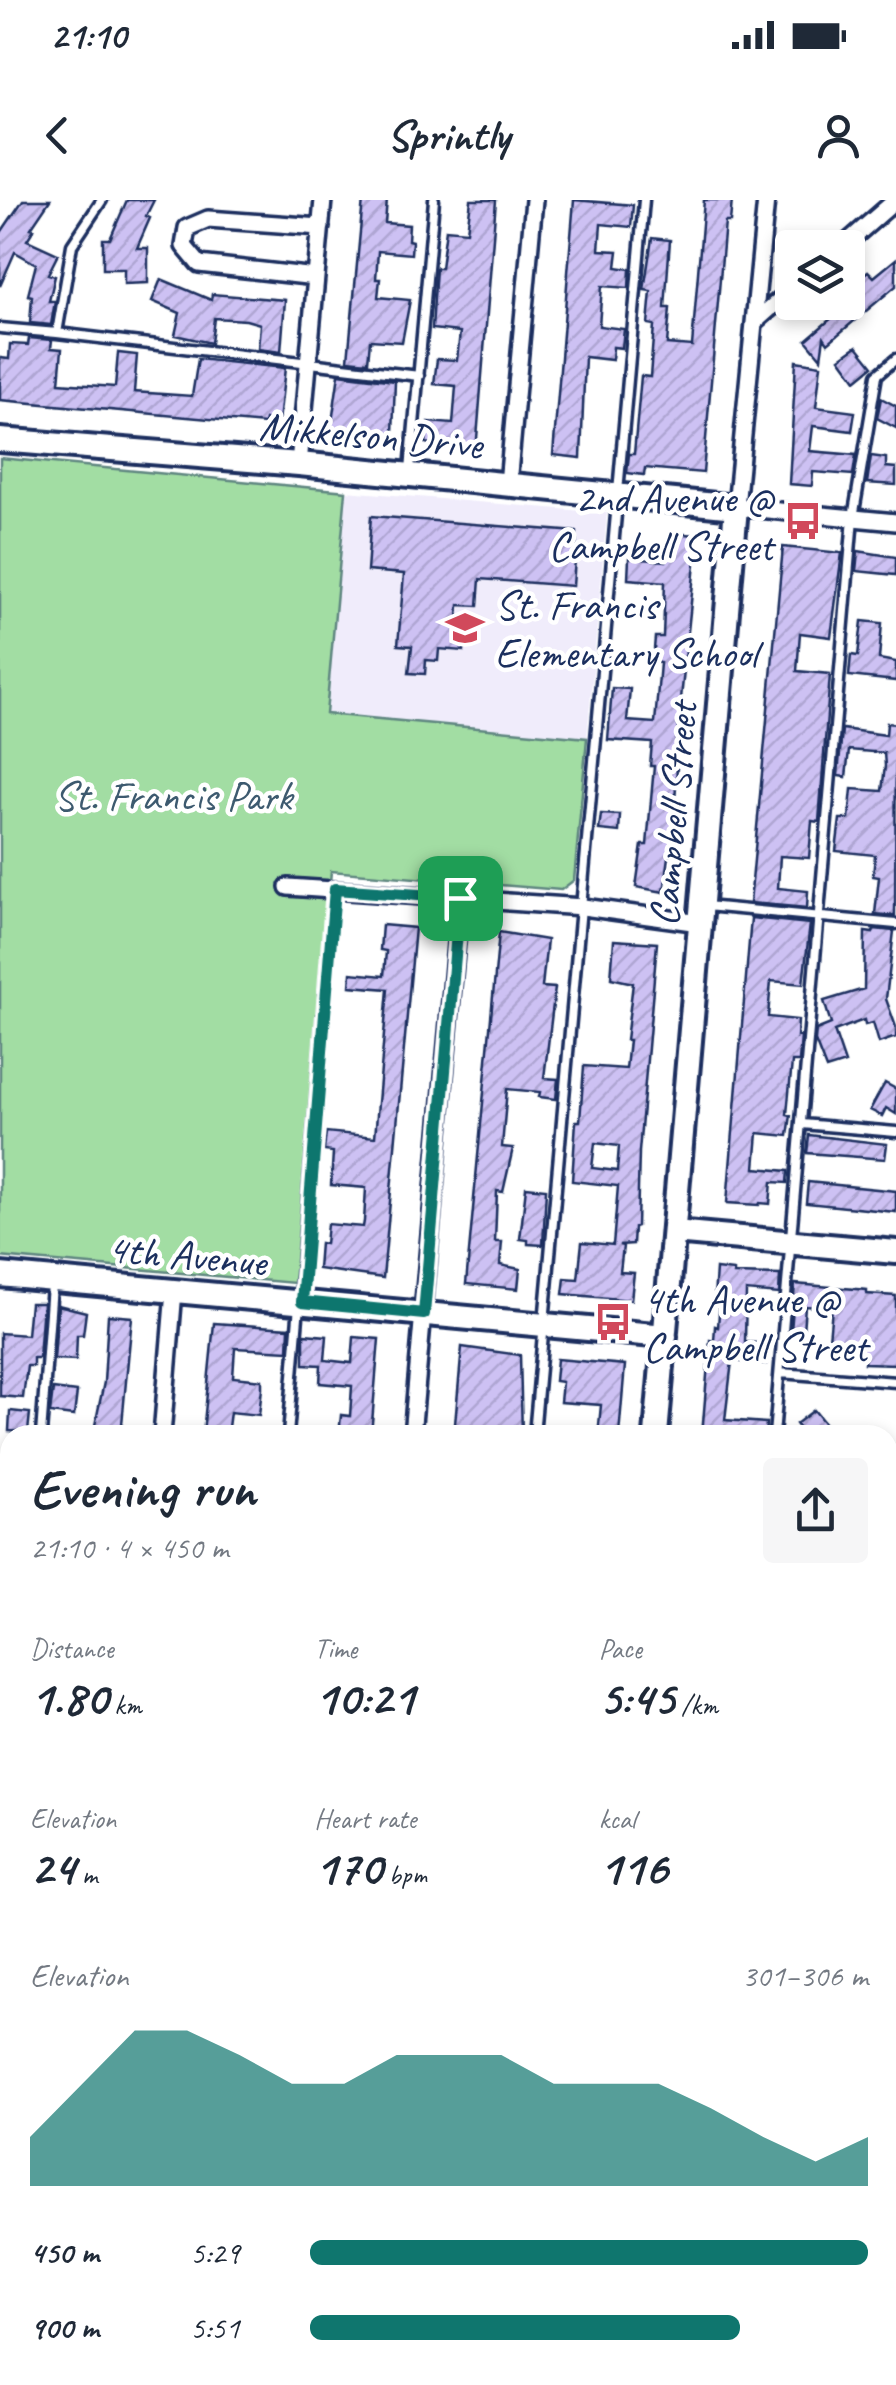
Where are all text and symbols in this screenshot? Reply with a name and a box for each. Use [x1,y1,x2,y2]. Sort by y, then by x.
text: 21:10 [50,12,126,59]
text: Sprintly [386,107,510,164]
icon: back [30,108,85,163]
icon: person [811,108,866,163]
map controls [775,230,865,320]
button: layers [775,230,865,320]
street label: Mikkelson Drive [257,399,487,472]
place label: 2nd Avenue @ Campbell Street [549,472,777,573]
bus stop icon: 2nd Avenue @ Campbell Street [782,500,824,542]
place label: St. Francis Elementary School [495,579,764,680]
school or university icon: St. Francis Elementary School [444,607,486,649]
street label: Campbell Street [637,696,710,928]
park label: St. Francis Park [54,770,295,823]
pin [418,856,503,941]
icon: arrive [433,871,488,926]
street label: 4th Avenue [105,1222,271,1289]
place label: 4th Avenue @ Campbell Street [643,1273,872,1374]
bus stop icon: 4th Avenue @ Campbell Street [592,1301,634,1343]
text: Evening run [30,1454,255,1524]
button: share [763,1458,868,1563]
text: 21:10 · 4 × 450 m [30,1527,228,1568]
text: Distance [30,1631,114,1666]
text: Time [314,1631,357,1666]
text: Pace [599,1631,642,1666]
text: 1.80 [30,1666,107,1729]
text: 10:21 [314,1666,414,1729]
text: 5:45 [599,1666,674,1729]
text: km [107,1687,142,1722]
text: /km [674,1687,718,1722]
text: Elevation [30,1801,116,1836]
text: Heart rate [314,1801,416,1836]
text: kcal [599,1801,636,1836]
text: 24 [30,1836,75,1899]
text: 170 [314,1836,382,1899]
text: 116 [599,1836,667,1899]
text: m [75,1857,97,1892]
text: bpm [382,1857,427,1892]
text: Elevation [30,1955,128,1996]
text: 301–306 m [742,1955,868,1996]
text: 450 m [30,2232,99,2273]
text: 5:29 [190,2232,240,2273]
text: 900 m [30,2307,99,2348]
text: 5:51 [190,2307,240,2348]

